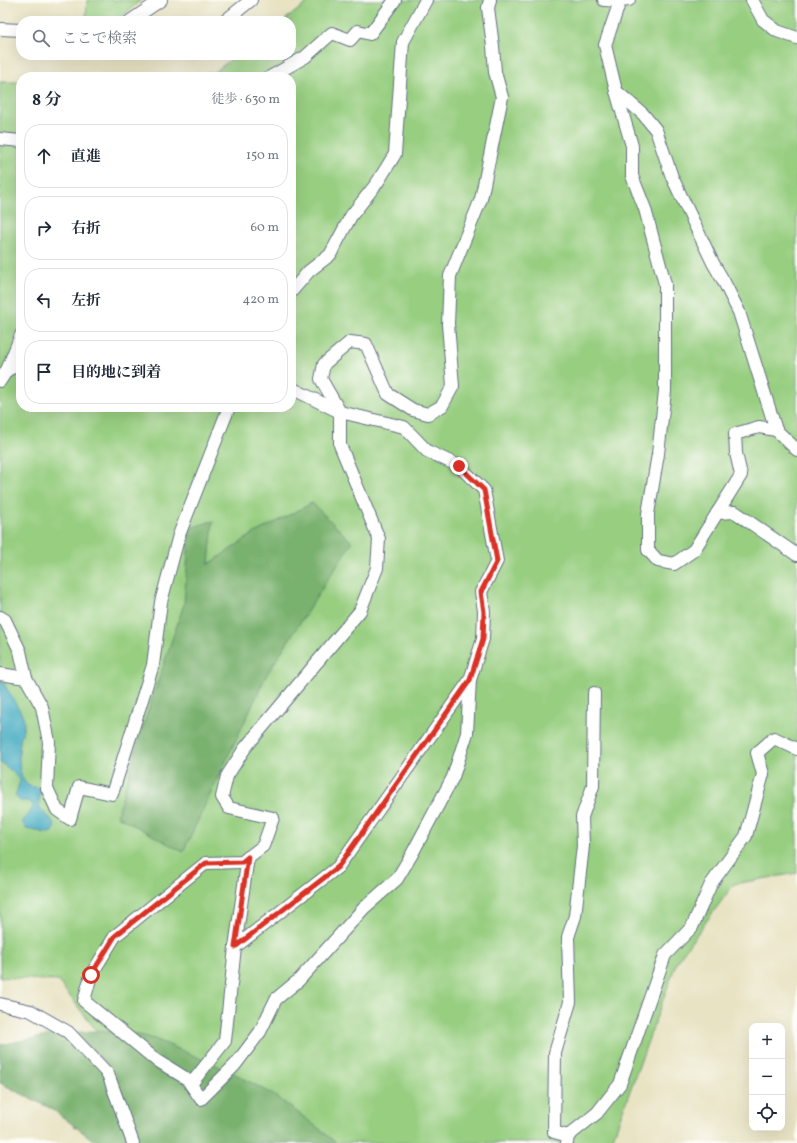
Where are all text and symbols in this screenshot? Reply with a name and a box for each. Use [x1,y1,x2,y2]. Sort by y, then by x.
search box [16,16,296,60]
icon: search [30,27,52,49]
text: ここで検索 [62,29,137,50]
text: 8 分 [32,89,62,112]
text: 徒歩 · 630 m [212,91,280,109]
icon: ahead [33,145,55,167]
text: 直進 [71,147,101,168]
text: 150 m [246,147,279,165]
icon: right [33,217,55,239]
text: 右折 [71,219,101,240]
text: 60 m [251,219,279,237]
icon: left [33,289,55,311]
text: 左折 [71,291,101,312]
text: 420 m [242,291,279,309]
icon: arrive [33,361,55,383]
text: 目的地に到着 [71,363,161,384]
route end [450,457,468,475]
route start [82,966,100,984]
map controls [749,1023,785,1131]
button: + [749,1023,785,1059]
button: − [749,1059,785,1095]
button: locate [749,1095,785,1131]

